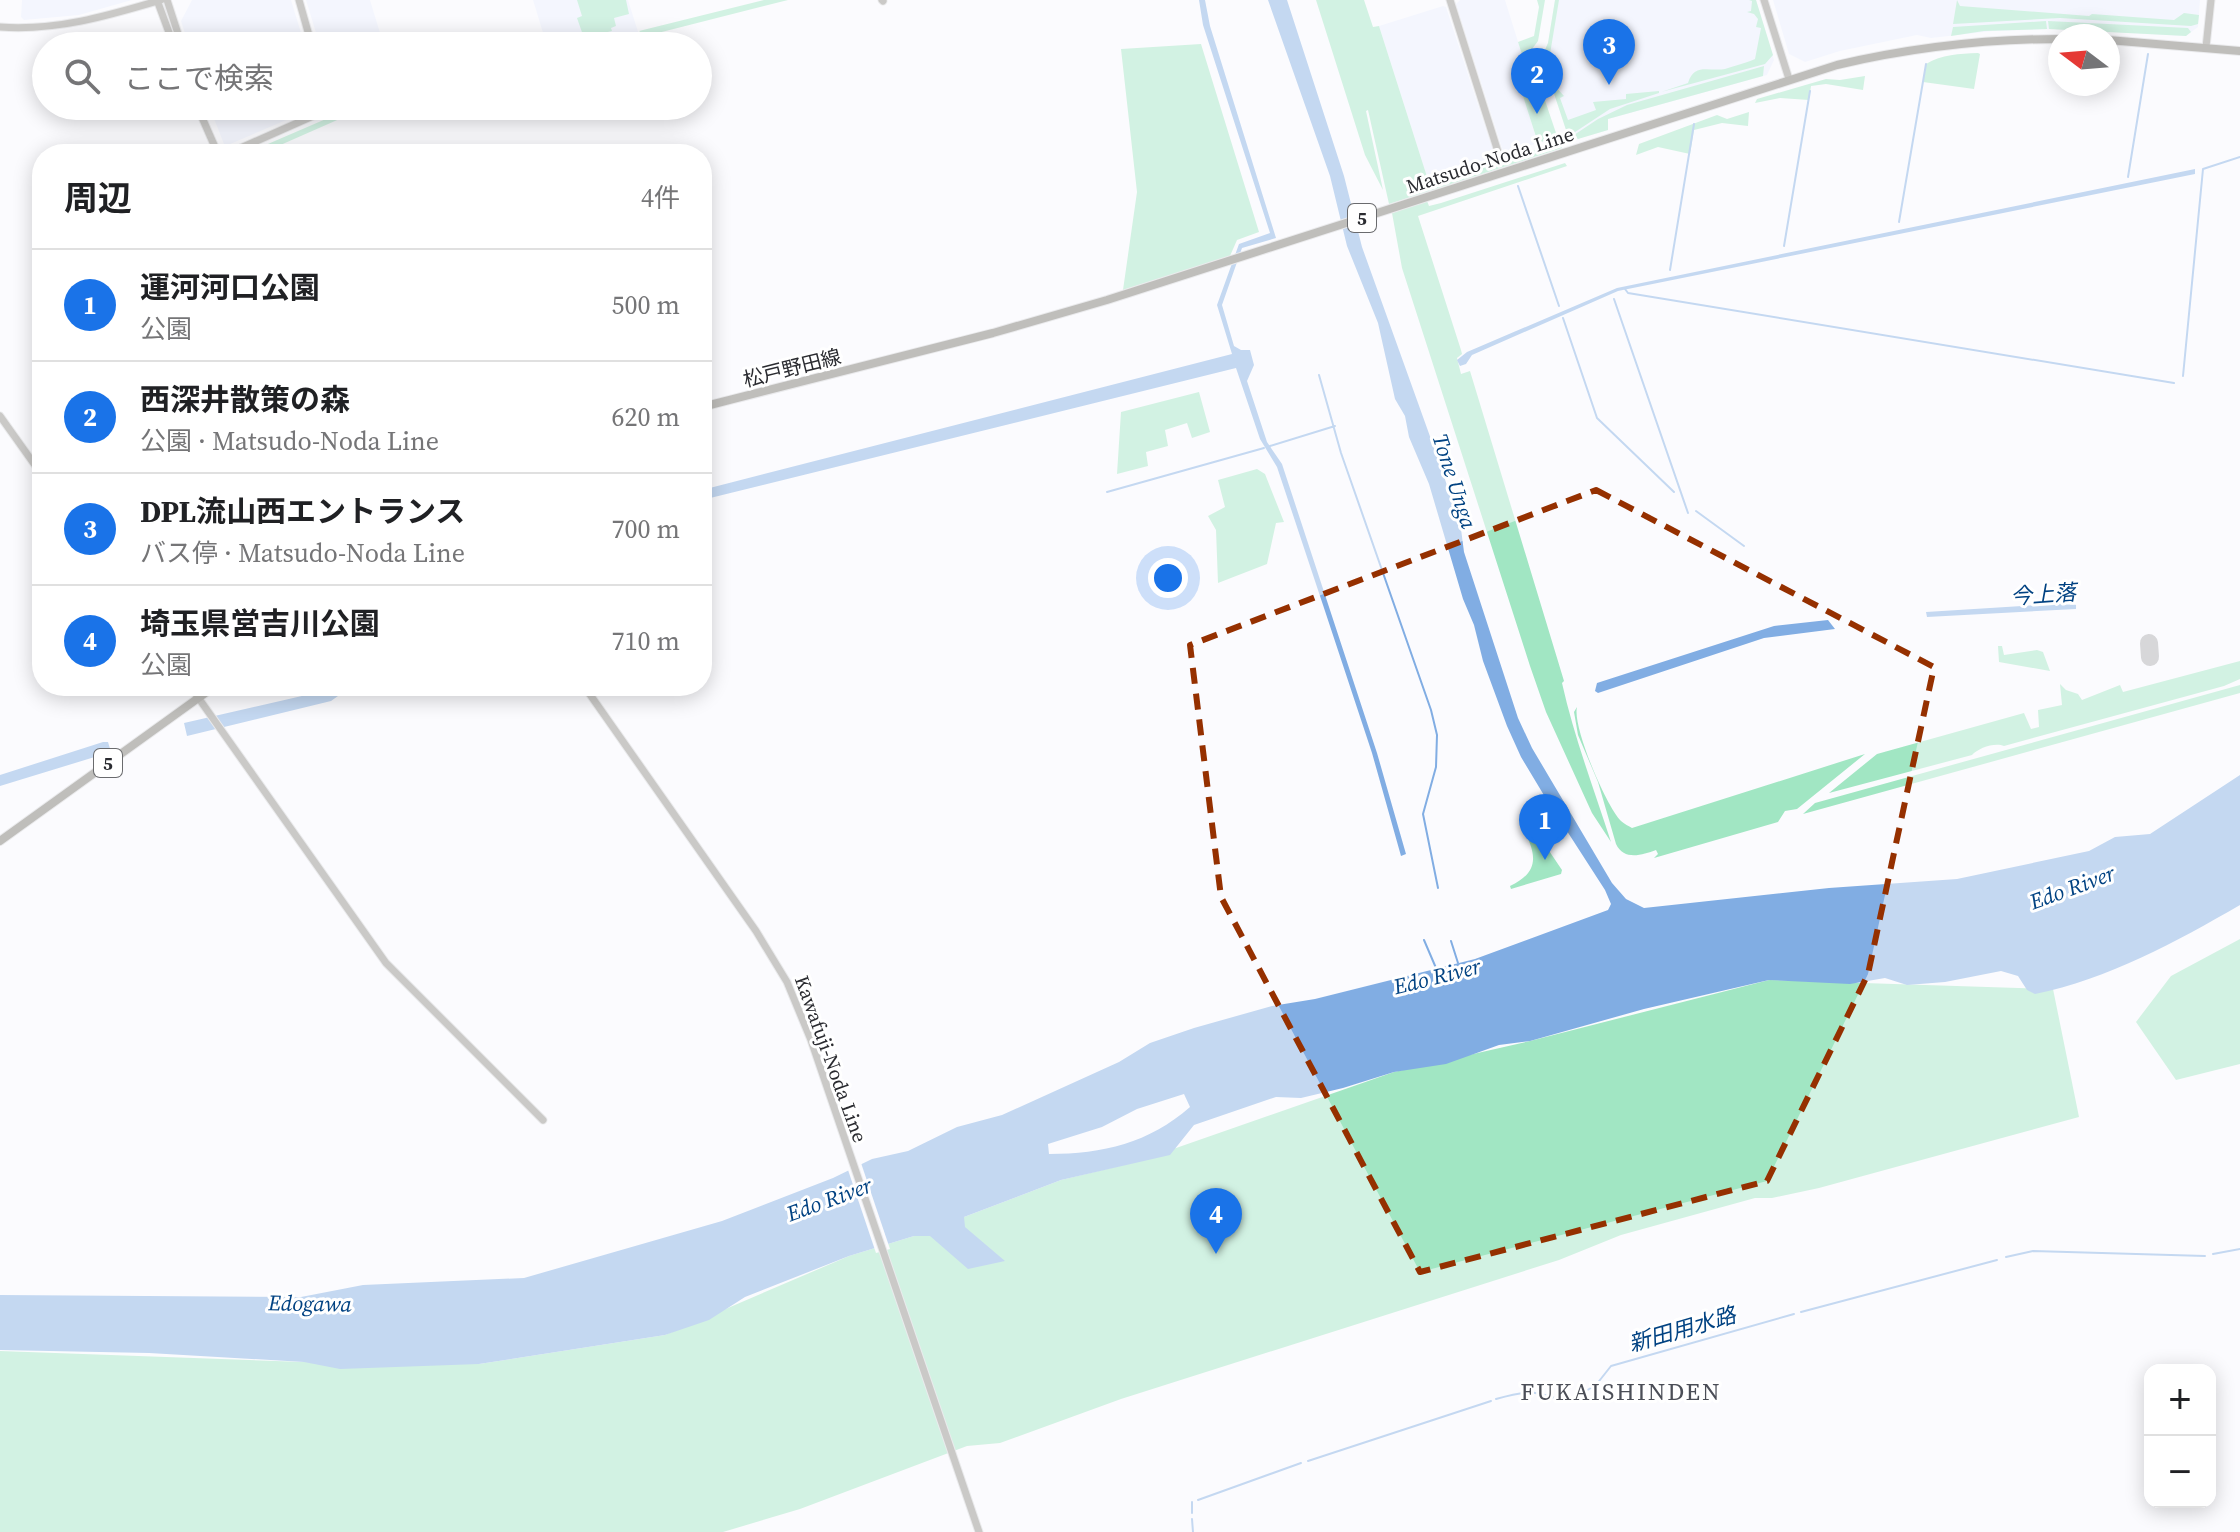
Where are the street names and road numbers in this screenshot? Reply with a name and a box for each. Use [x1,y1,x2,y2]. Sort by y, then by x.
street label: Matsudo-Noda Line [1403,120,1577,200]
road number: 5 [1348,204,1376,232]
street label: 松戸野田線 [740,342,844,394]
road number: 5 [94,749,122,777]
street label: Kawafuji-Noda Line [788,972,874,1146]

